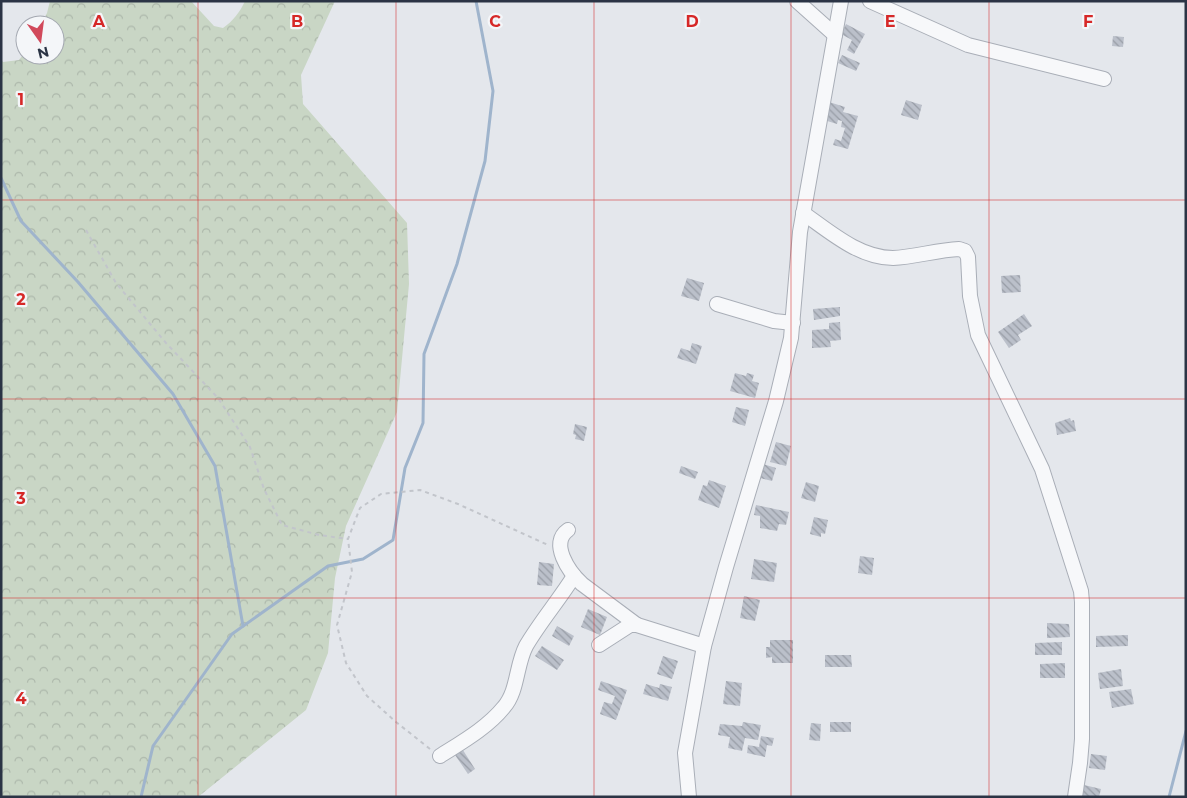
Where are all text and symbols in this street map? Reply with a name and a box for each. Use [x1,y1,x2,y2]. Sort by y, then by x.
text: A [92,12,106,31]
text: B [291,12,303,31]
text: C [489,12,501,31]
text: D [685,12,699,31]
text: E [885,12,895,31]
text: F [1083,12,1093,31]
north arrow [15,15,65,65]
text: N [35,43,51,63]
text: 1 [18,90,24,109]
text: 2 [16,290,26,309]
text: 3 [15,489,26,508]
text: 4 [15,689,27,708]

